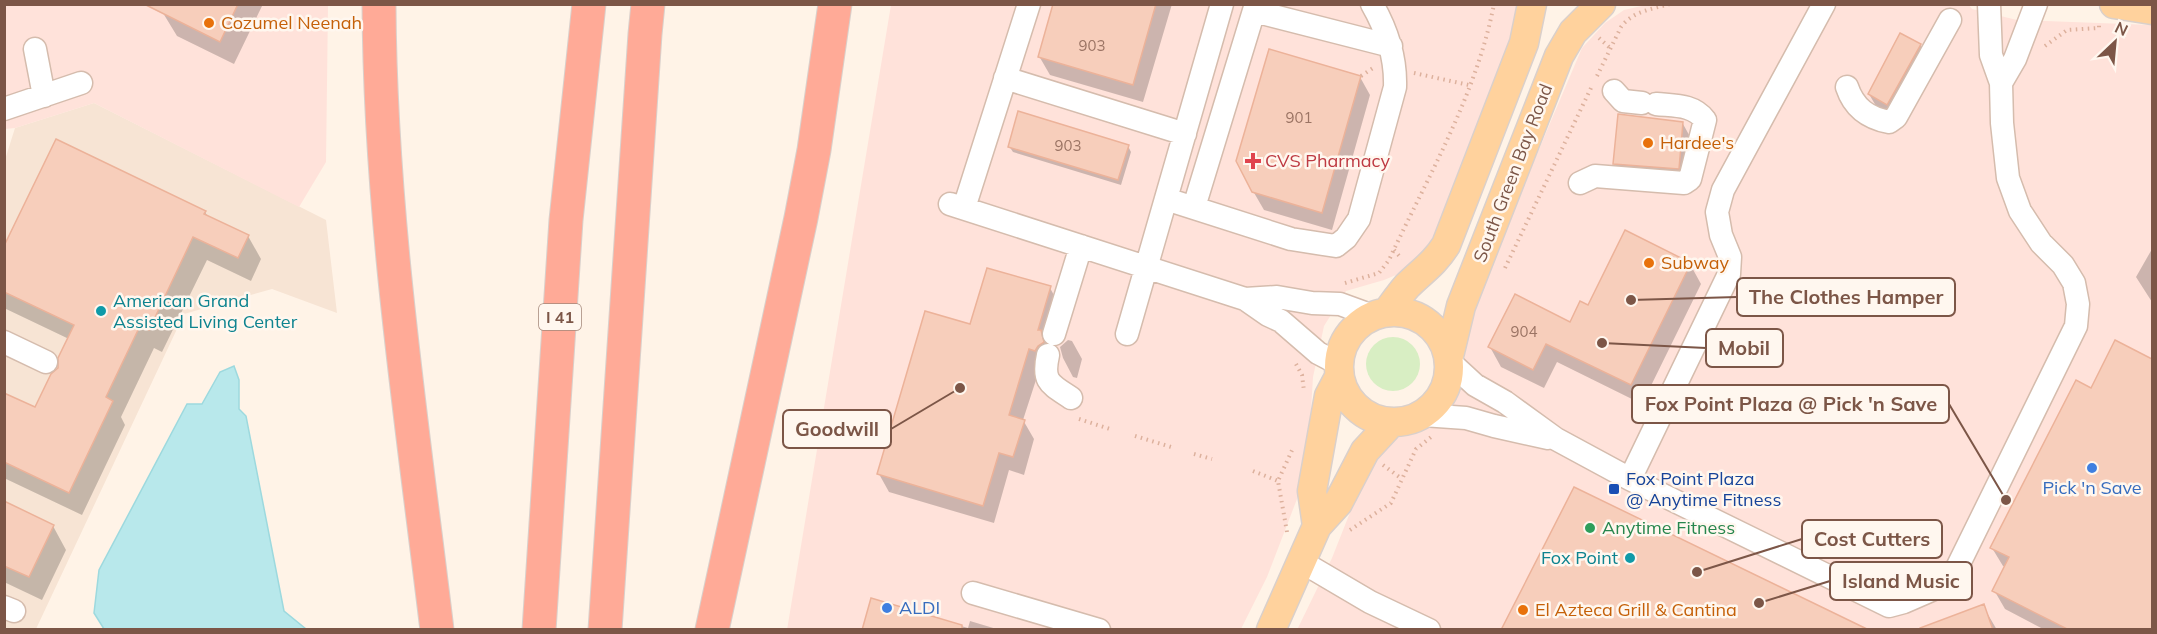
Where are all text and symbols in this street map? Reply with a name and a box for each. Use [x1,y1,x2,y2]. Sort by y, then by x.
place label: Cozumel Neenah [221,11,362,34]
north arrow [2085,12,2145,72]
marker: Cozumel Neenah [202,16,216,30]
text: N [2112,17,2131,40]
house number: 903 [1078,36,1106,55]
street label: South Green Bay Road [1468,80,1557,265]
house number: 901 [1285,108,1313,127]
place label: Hardee's [1660,131,1734,154]
house number: 903 [1054,136,1082,155]
marker: Hardee's [1641,136,1655,150]
place label: CVS Pharmacy [1265,149,1390,172]
marker: CVS Pharmacy [1246,154,1260,168]
place label: Subway [1661,251,1729,274]
marker: Subway [1642,256,1656,270]
callout: The Clothes Hamper [1737,278,1955,316]
text: The Clothes Hamper [1749,284,1943,309]
place label: American Grand Assisted Living Center [113,289,298,333]
marker: American Grand Assisted Living Center [94,304,108,318]
road number: I 41 [539,304,581,330]
house number: 904 [1510,322,1538,341]
callout: Mobil [1706,329,1783,367]
text: Mobil [1718,335,1770,360]
callout: Fox Point Plaza @ Pick 'n Save [1632,385,1949,423]
text: Fox Point Plaza @ Pick 'n Save [1645,391,1937,416]
callout: Goodwill [783,410,891,448]
text: Goodwill [795,416,879,441]
marker: Pick 'n Save [2085,461,2099,475]
place label: Fox Point Plaza @ Anytime Fitness [1626,467,1781,511]
place label: Pick 'n Save [2042,476,2142,499]
marker: Fox Point Plaza @ Anytime Fitness [1607,482,1621,496]
place label: Anytime Fitness [1602,516,1735,539]
callout: Cost Cutters [1802,520,1942,558]
marker: Anytime Fitness [1583,521,1597,535]
text: Cost Cutters [1814,526,1930,551]
place label: Fox Point [1541,546,1618,569]
marker: Fox Point [1623,551,1637,565]
callout: Island Music [1830,562,1972,600]
text: Island Music [1842,568,1960,593]
place label: ALDI [899,596,940,619]
place label: El Azteca Grill & Cantina [1535,598,1737,621]
marker: ALDI [880,601,894,615]
marker: El Azteca Grill & Cantina [1516,603,1530,617]

